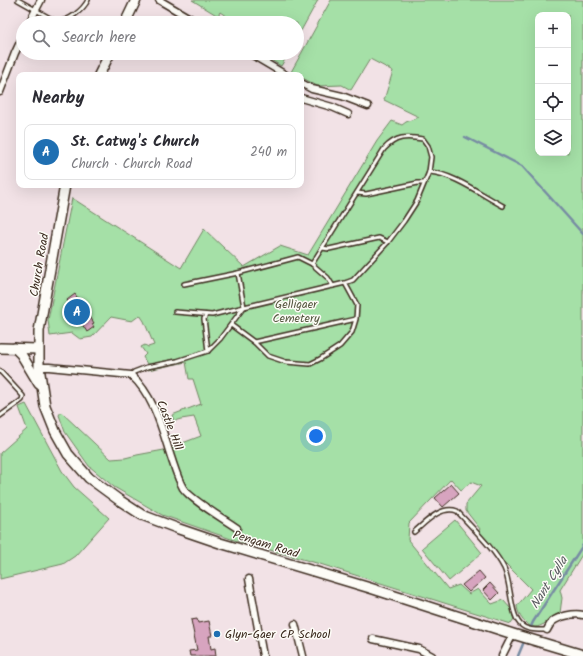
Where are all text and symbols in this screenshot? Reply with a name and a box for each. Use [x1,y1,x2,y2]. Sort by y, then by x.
map controls [535,12,571,156]
button: + [535,12,571,48]
search box [16,16,304,60]
text: Search here [62,26,136,50]
icon: search [30,27,52,49]
button: − [535,48,571,84]
button: locate [535,84,571,120]
text: Nearby [32,85,84,112]
button: layers [535,120,571,156]
text: St. Catwg's Church [71,130,199,154]
text: A [42,142,50,163]
text: 240 m [250,142,287,163]
text: Church · Church Road [71,154,192,175]
street label: Church Road [25,231,55,298]
park label: Gelligaer Cemetery [272,295,320,328]
pin: A [64,297,90,327]
street label: Castle Hill [151,397,188,453]
your location [306,426,326,446]
street label: Pengam Road [231,525,302,564]
water label: Nant Cylla [525,552,574,613]
place label: Glyn-Gaer CP School [225,625,330,644]
marker: Glyn-Gaer CP School [212,629,222,639]

